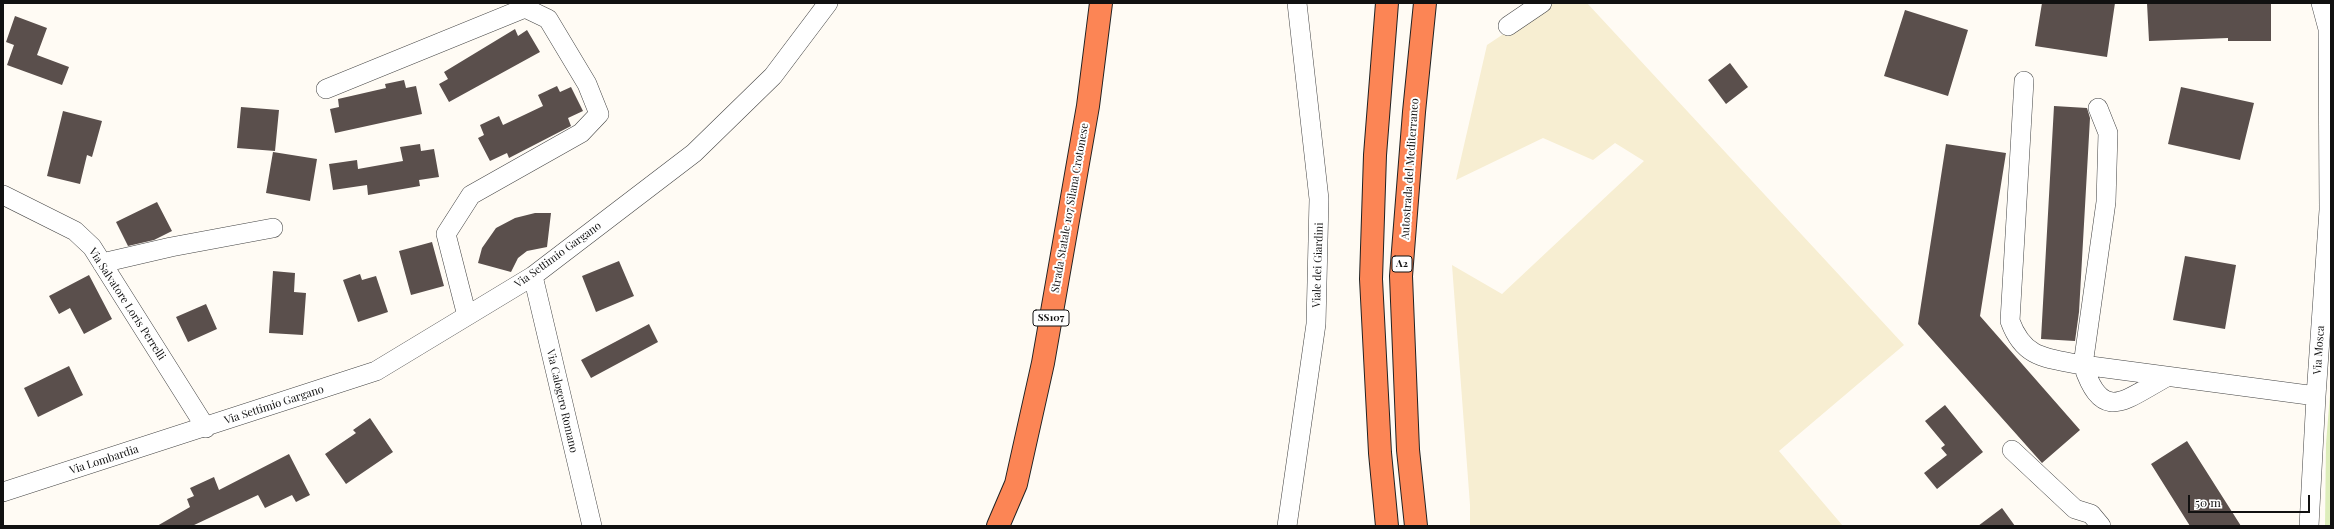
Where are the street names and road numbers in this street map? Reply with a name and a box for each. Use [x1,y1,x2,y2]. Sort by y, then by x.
street label: Autostrada del Mediterraneo [1398,98,1422,240]
street label: Strada Statale 107 Silana Crotonese [1049,122,1091,294]
street label: Via Settimio Gargano [512,219,604,291]
street label: Viale dei Giardini [1310,222,1326,308]
street label: Via Salvatore Loris Perrelli [86,245,168,363]
road number: A2 [1392,256,1412,272]
road number: SS107 [1033,310,1069,326]
street label: Via Mosca [2311,325,2327,375]
street label: Via Calogero Romano [544,348,580,454]
street label: Via Settimio Gargano [223,383,325,427]
street label: Via Lombardia [68,443,140,477]

